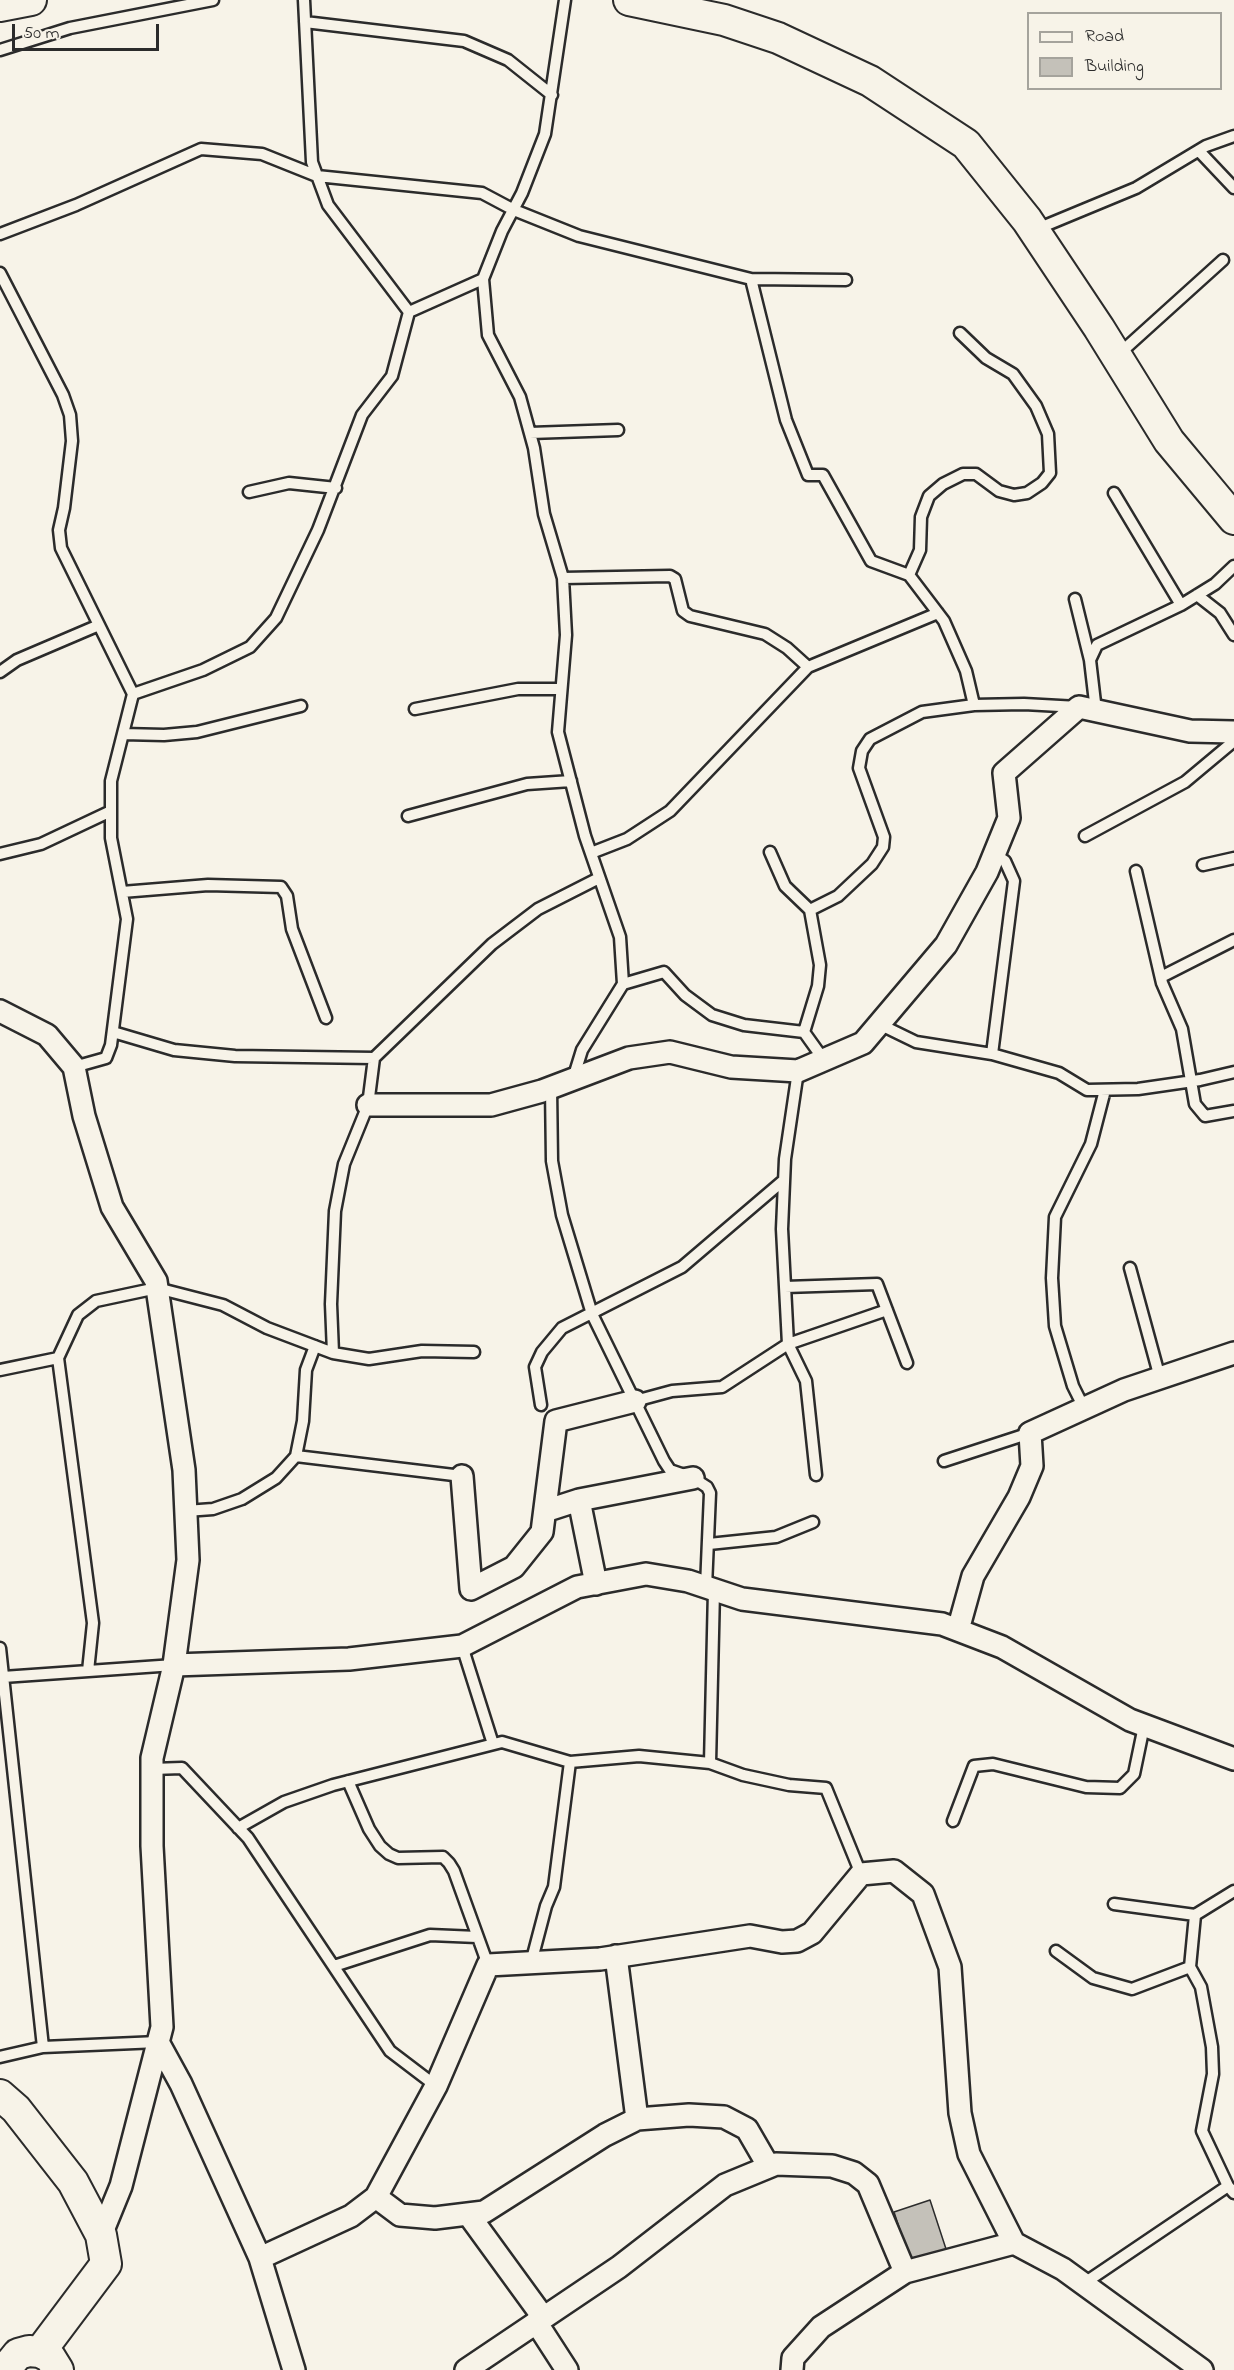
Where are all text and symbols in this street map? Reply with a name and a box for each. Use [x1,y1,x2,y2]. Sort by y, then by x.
scale bar [15,12,162,50]
legend [1027,12,1222,90]
text: 50 m [23,21,60,47]
text: Road [1085,24,1124,50]
text: Building [1085,54,1144,80]

